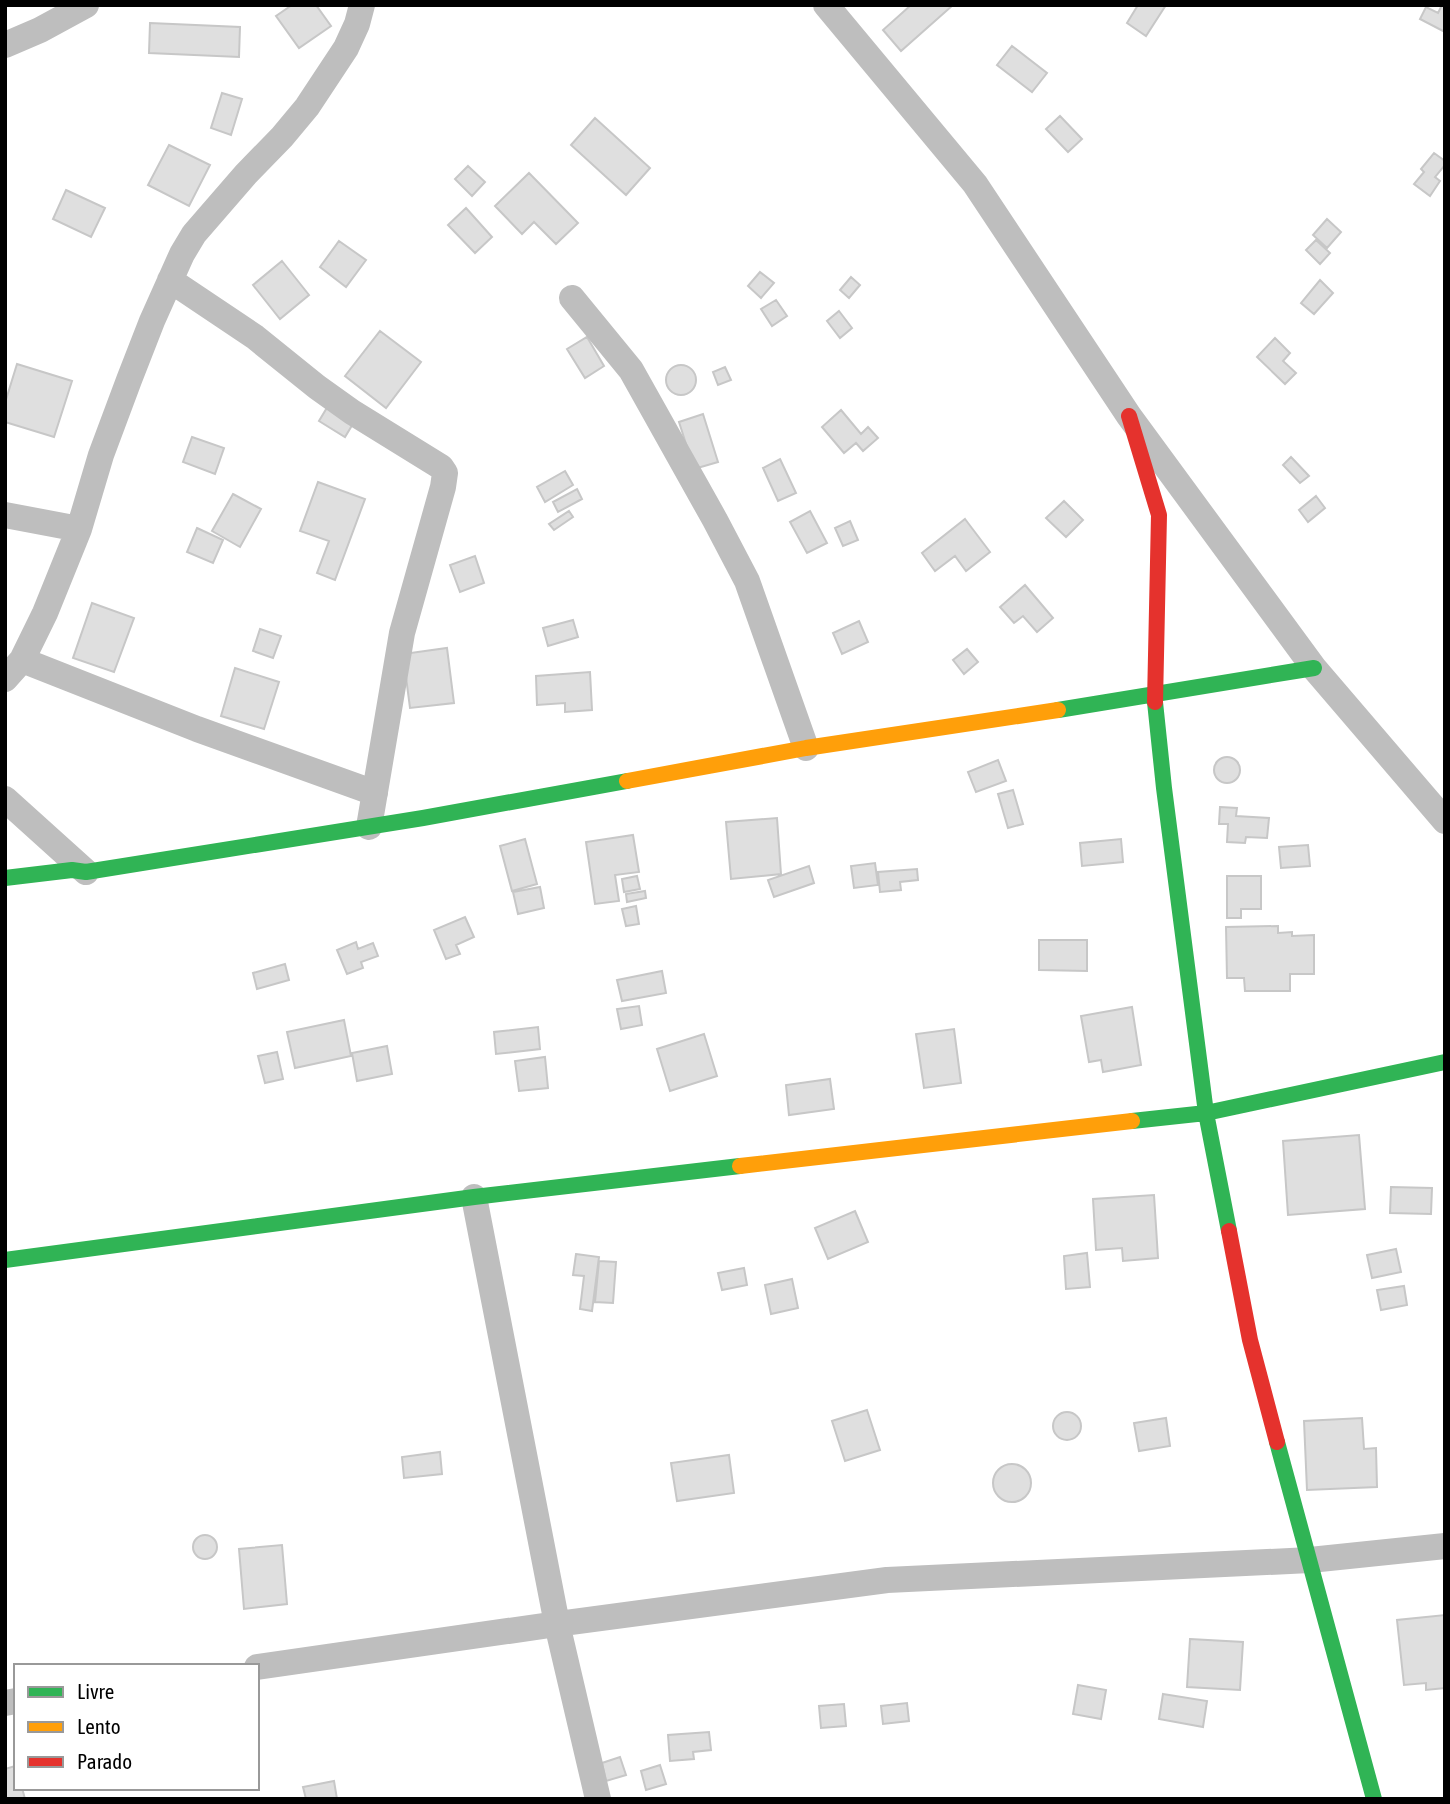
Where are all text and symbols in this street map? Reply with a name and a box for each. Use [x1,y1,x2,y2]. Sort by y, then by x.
legend [14,1664,259,1790]
text: Livre [77,1679,114,1703]
text: Lento [77,1714,121,1738]
text: Parado [77,1749,132,1773]

